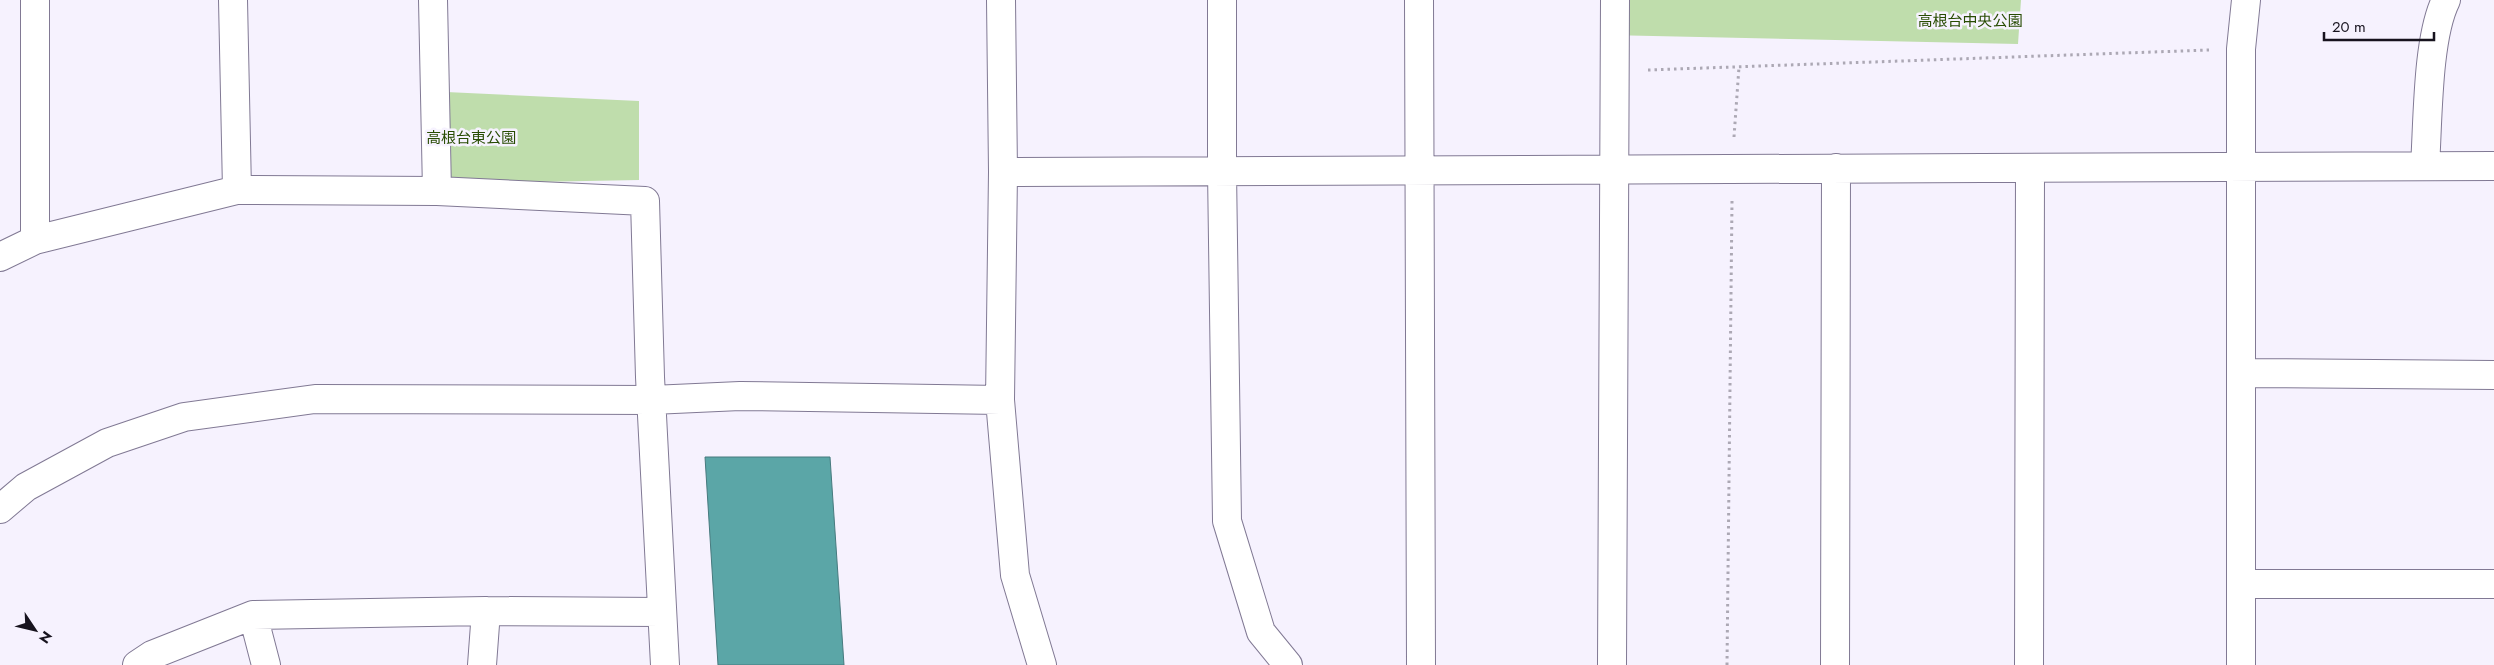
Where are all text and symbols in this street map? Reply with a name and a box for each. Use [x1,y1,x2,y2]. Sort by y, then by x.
park label: 高根台中央公園 [1917,10,2023,32]
scale bar [2324,10,2434,42]
text: 20 m [2332,16,2366,38]
park label: 高根台東公園 [426,127,516,149]
north arrow [10,605,60,655]
text: N [34,627,57,648]

